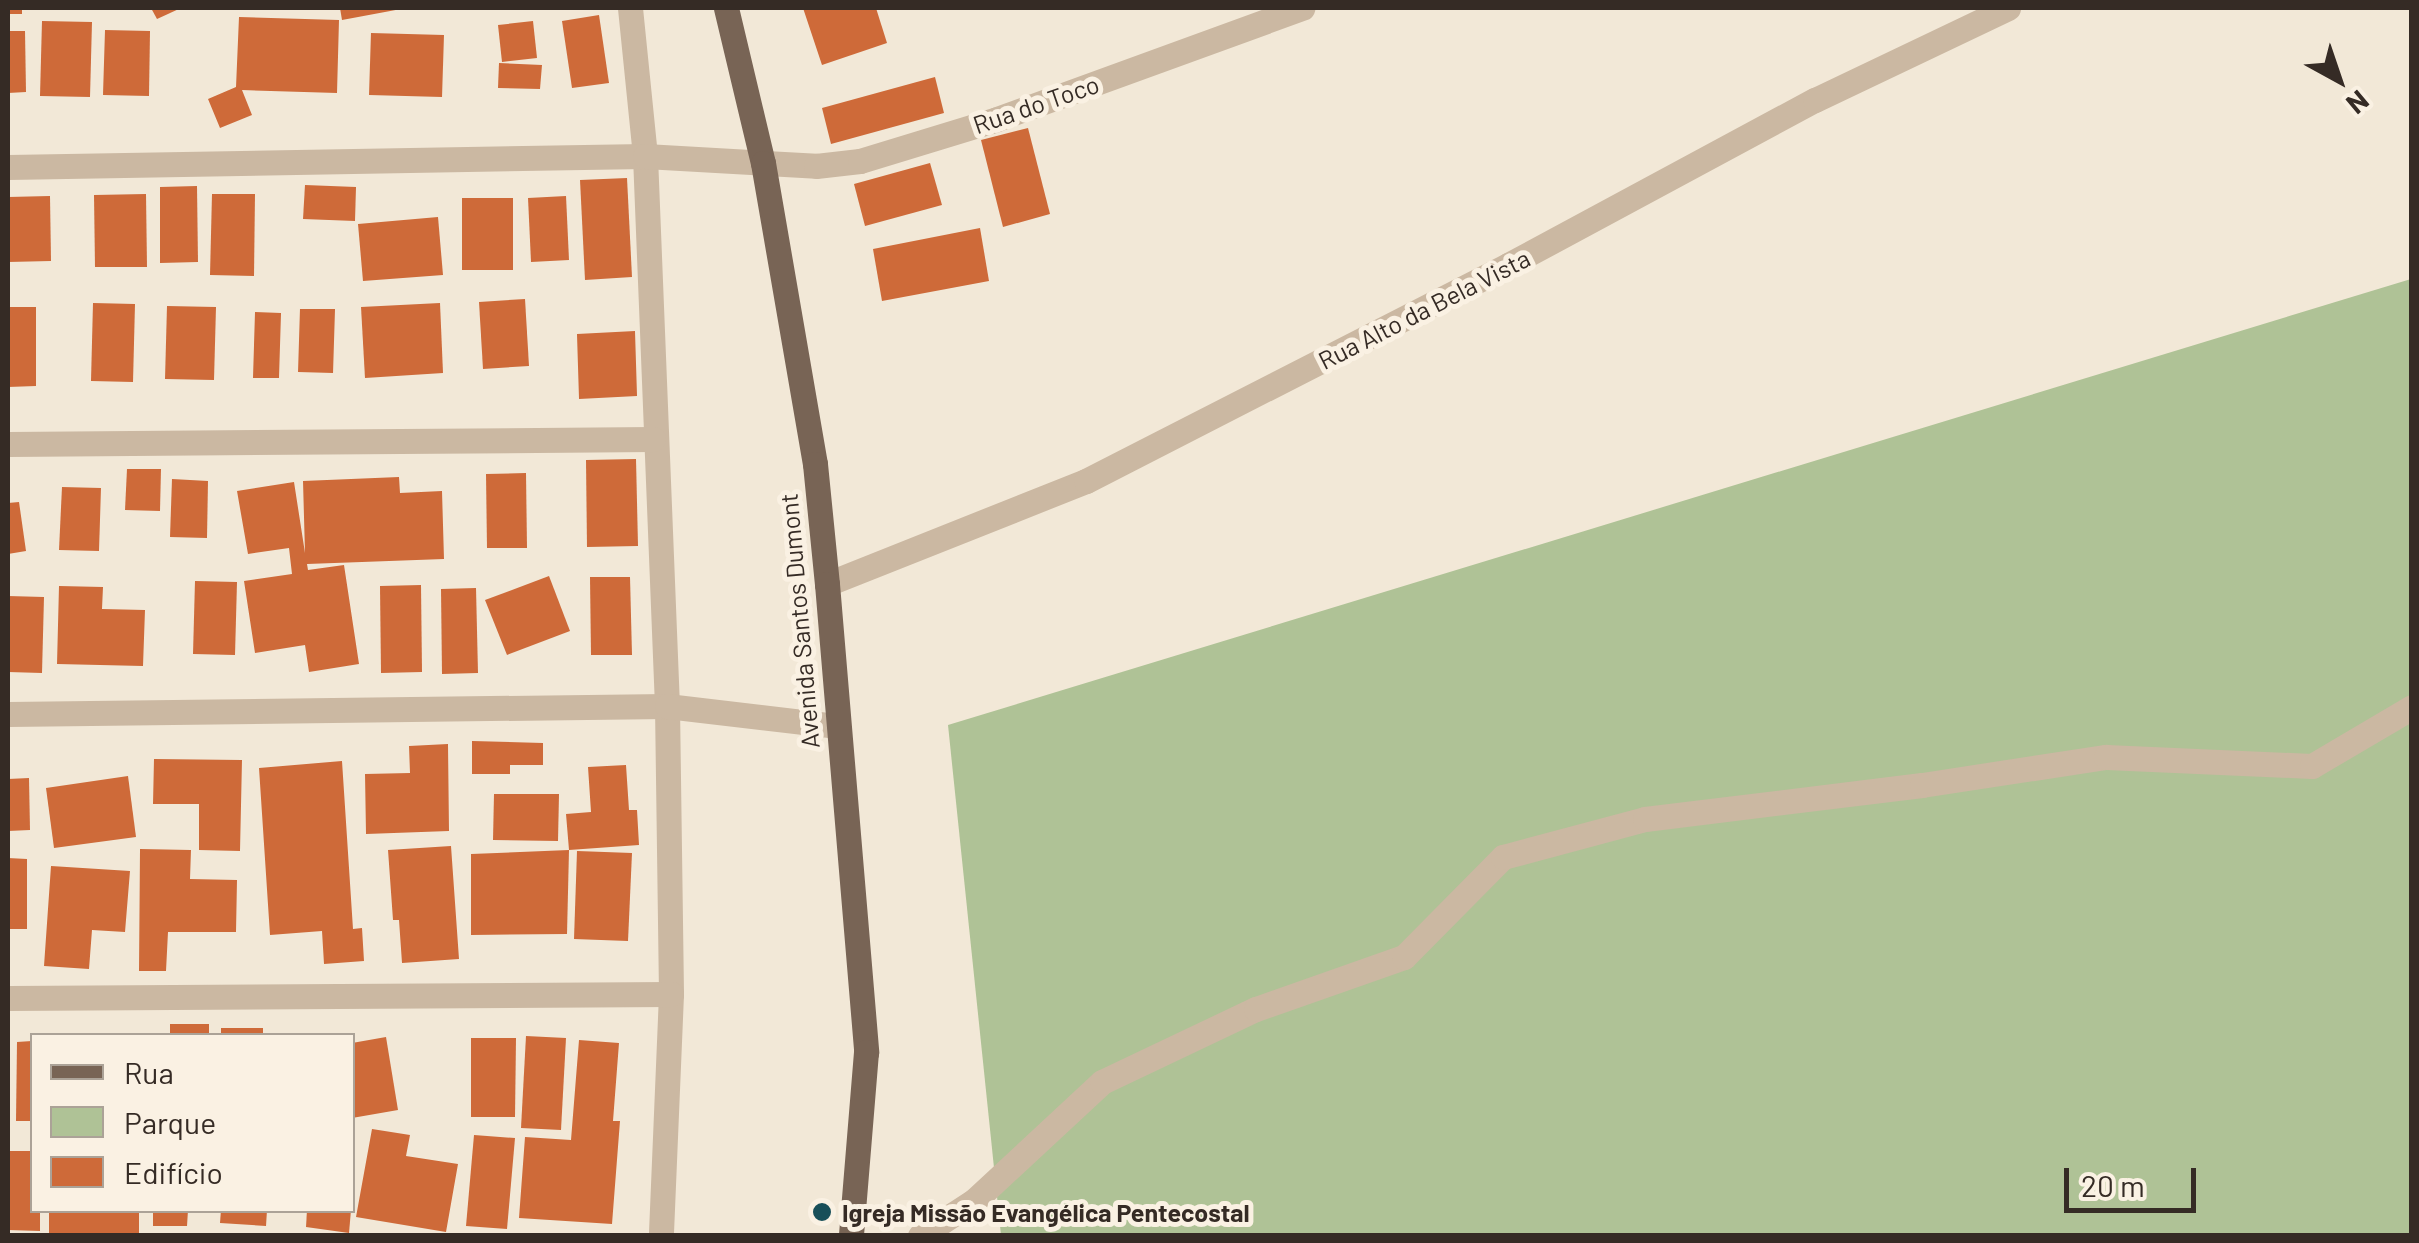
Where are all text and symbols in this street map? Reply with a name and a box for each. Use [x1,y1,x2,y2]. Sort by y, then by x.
north arrow [2289,30,2389,130]
street label: Rua do Toco [969,68,1103,140]
text: N [2340,84,2376,122]
street label: Rua Alto da Bela Vista [1313,243,1535,375]
street label: Avenida Santos Dumont [773,492,825,750]
legend [30,1033,355,1213]
text: Rua [124,1054,174,1090]
text: Parque [124,1104,216,1140]
scale bar [2069,1148,2202,1210]
text: Edifício [124,1154,223,1190]
text: 20 m [2081,1167,2145,1203]
place label: Igreja Missão Evangélica Pentecostal [842,1197,1250,1227]
marker: Igreja Missão Evangélica Pentecostal [811,1201,833,1223]

